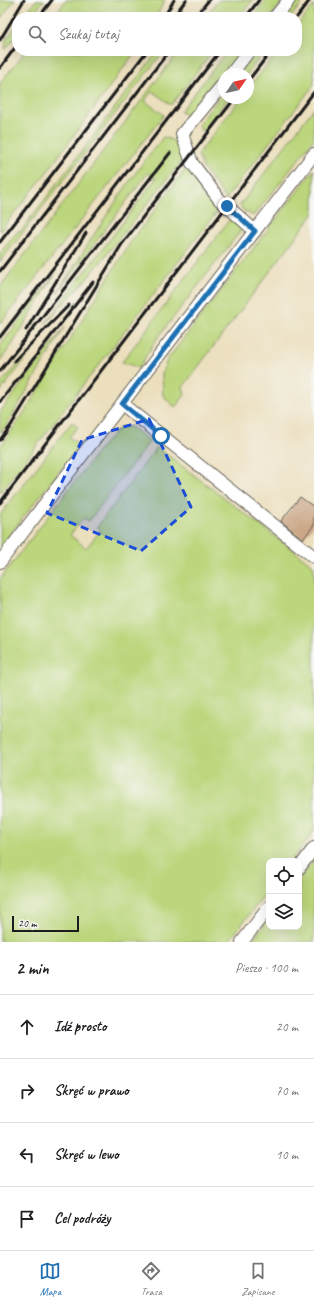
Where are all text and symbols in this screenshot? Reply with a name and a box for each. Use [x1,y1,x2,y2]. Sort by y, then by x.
search box [12,12,302,56]
icon: search [26,23,48,45]
text: Szukaj tutaj [58,25,119,44]
north arrow [218,68,254,104]
route end [218,197,236,215]
route start [152,427,170,445]
map controls [266,858,302,930]
button: locate [266,858,302,894]
button: layers [266,894,302,930]
scale bar [12,914,79,933]
text: 20 m [18,916,37,930]
text: 2 min [16,958,49,979]
text: Pieszo · 100 m [235,960,298,976]
icon: ahead [16,1016,38,1038]
text: Idź prosto [54,1017,107,1036]
text: 20 m [276,1019,298,1035]
icon: right [16,1080,38,1102]
text: Skręć w prawo [54,1081,129,1100]
text: 70 m [276,1083,298,1099]
icon: left [16,1144,38,1166]
text: Skręć w lewo [54,1145,119,1164]
text: 10 m [276,1147,298,1163]
icon: arrive [16,1208,38,1230]
text: Cel podróży [54,1209,110,1228]
tab: Mapa [39,1260,61,1298]
tab: Trasa [140,1260,162,1298]
tab: Zapisane [241,1260,275,1298]

